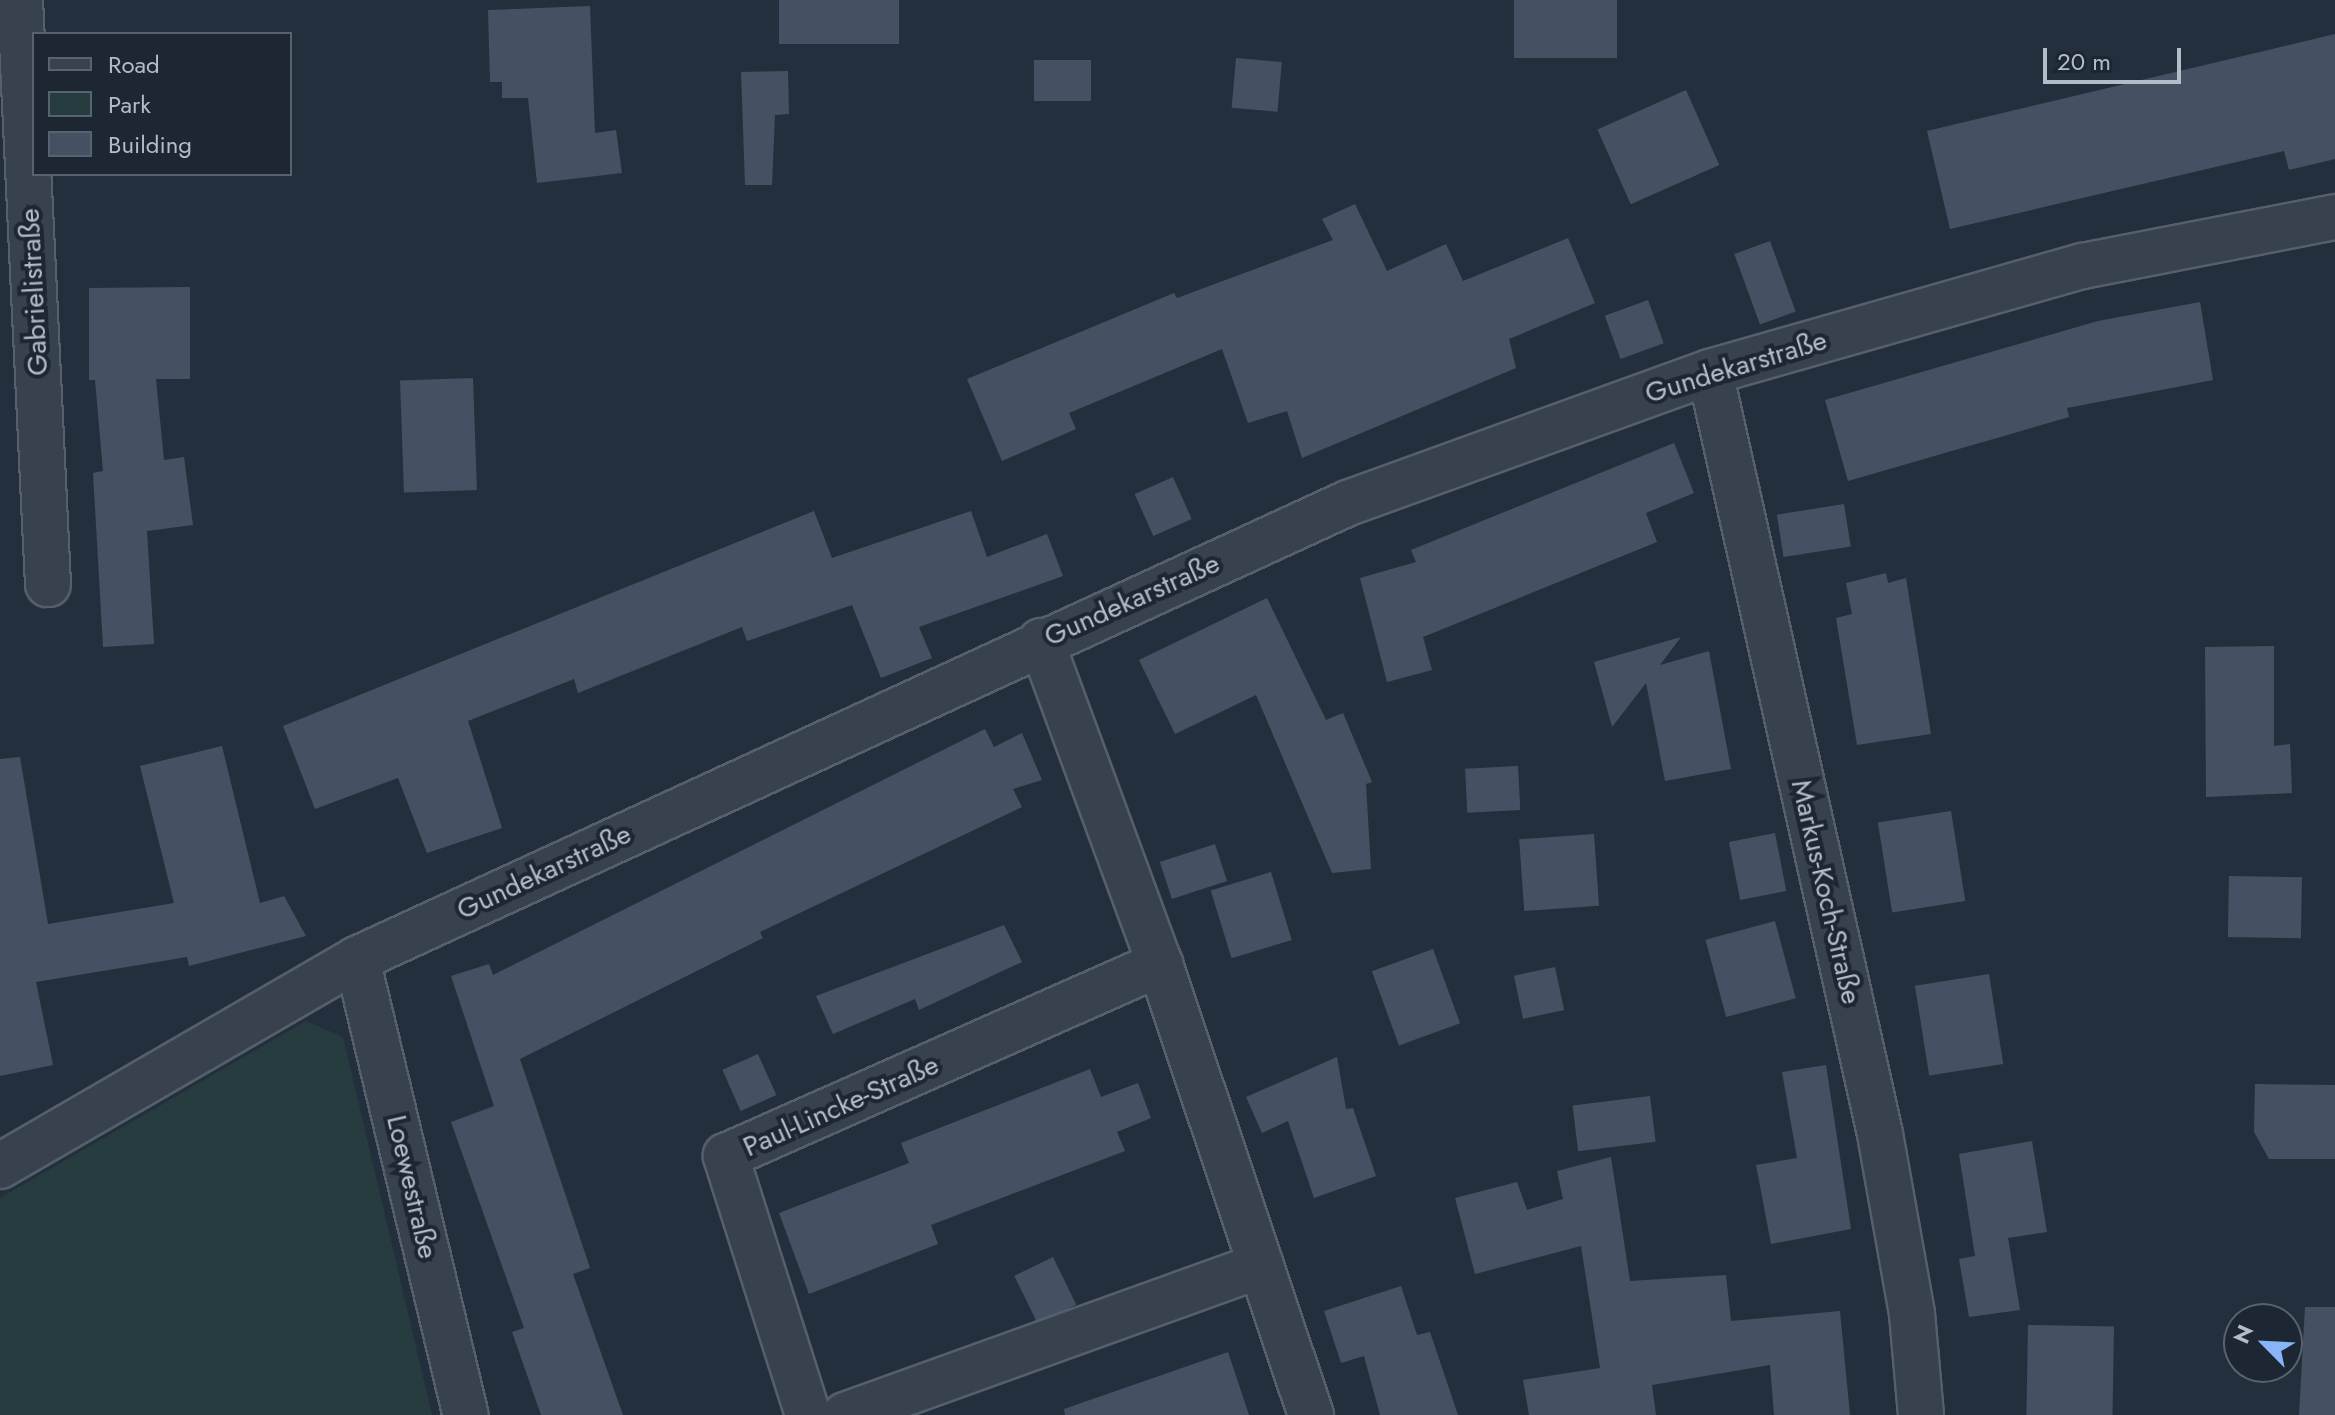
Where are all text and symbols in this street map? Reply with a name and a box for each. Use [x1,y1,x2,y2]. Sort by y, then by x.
legend [32,32,292,176]
scale bar [2047,32,2185,82]
text: 20 m [2057,44,2111,79]
text: Road [108,47,160,82]
text: Park [108,87,151,122]
text: Building [108,127,192,162]
street label: Gabrielistraße [13,208,55,376]
street label: Gundekarstraße [1641,323,1831,411]
street label: Gundekarstraße [1039,546,1225,654]
street label: Markus-Koch-Straße [1784,777,1868,1007]
street label: Gundekarstraße [452,817,636,927]
street label: Paul-Lincke-Straße [738,1048,944,1164]
street label: Loewestraße [379,1112,445,1262]
north arrow [2223,1303,2303,1383]
text: N [2225,1320,2261,1349]

